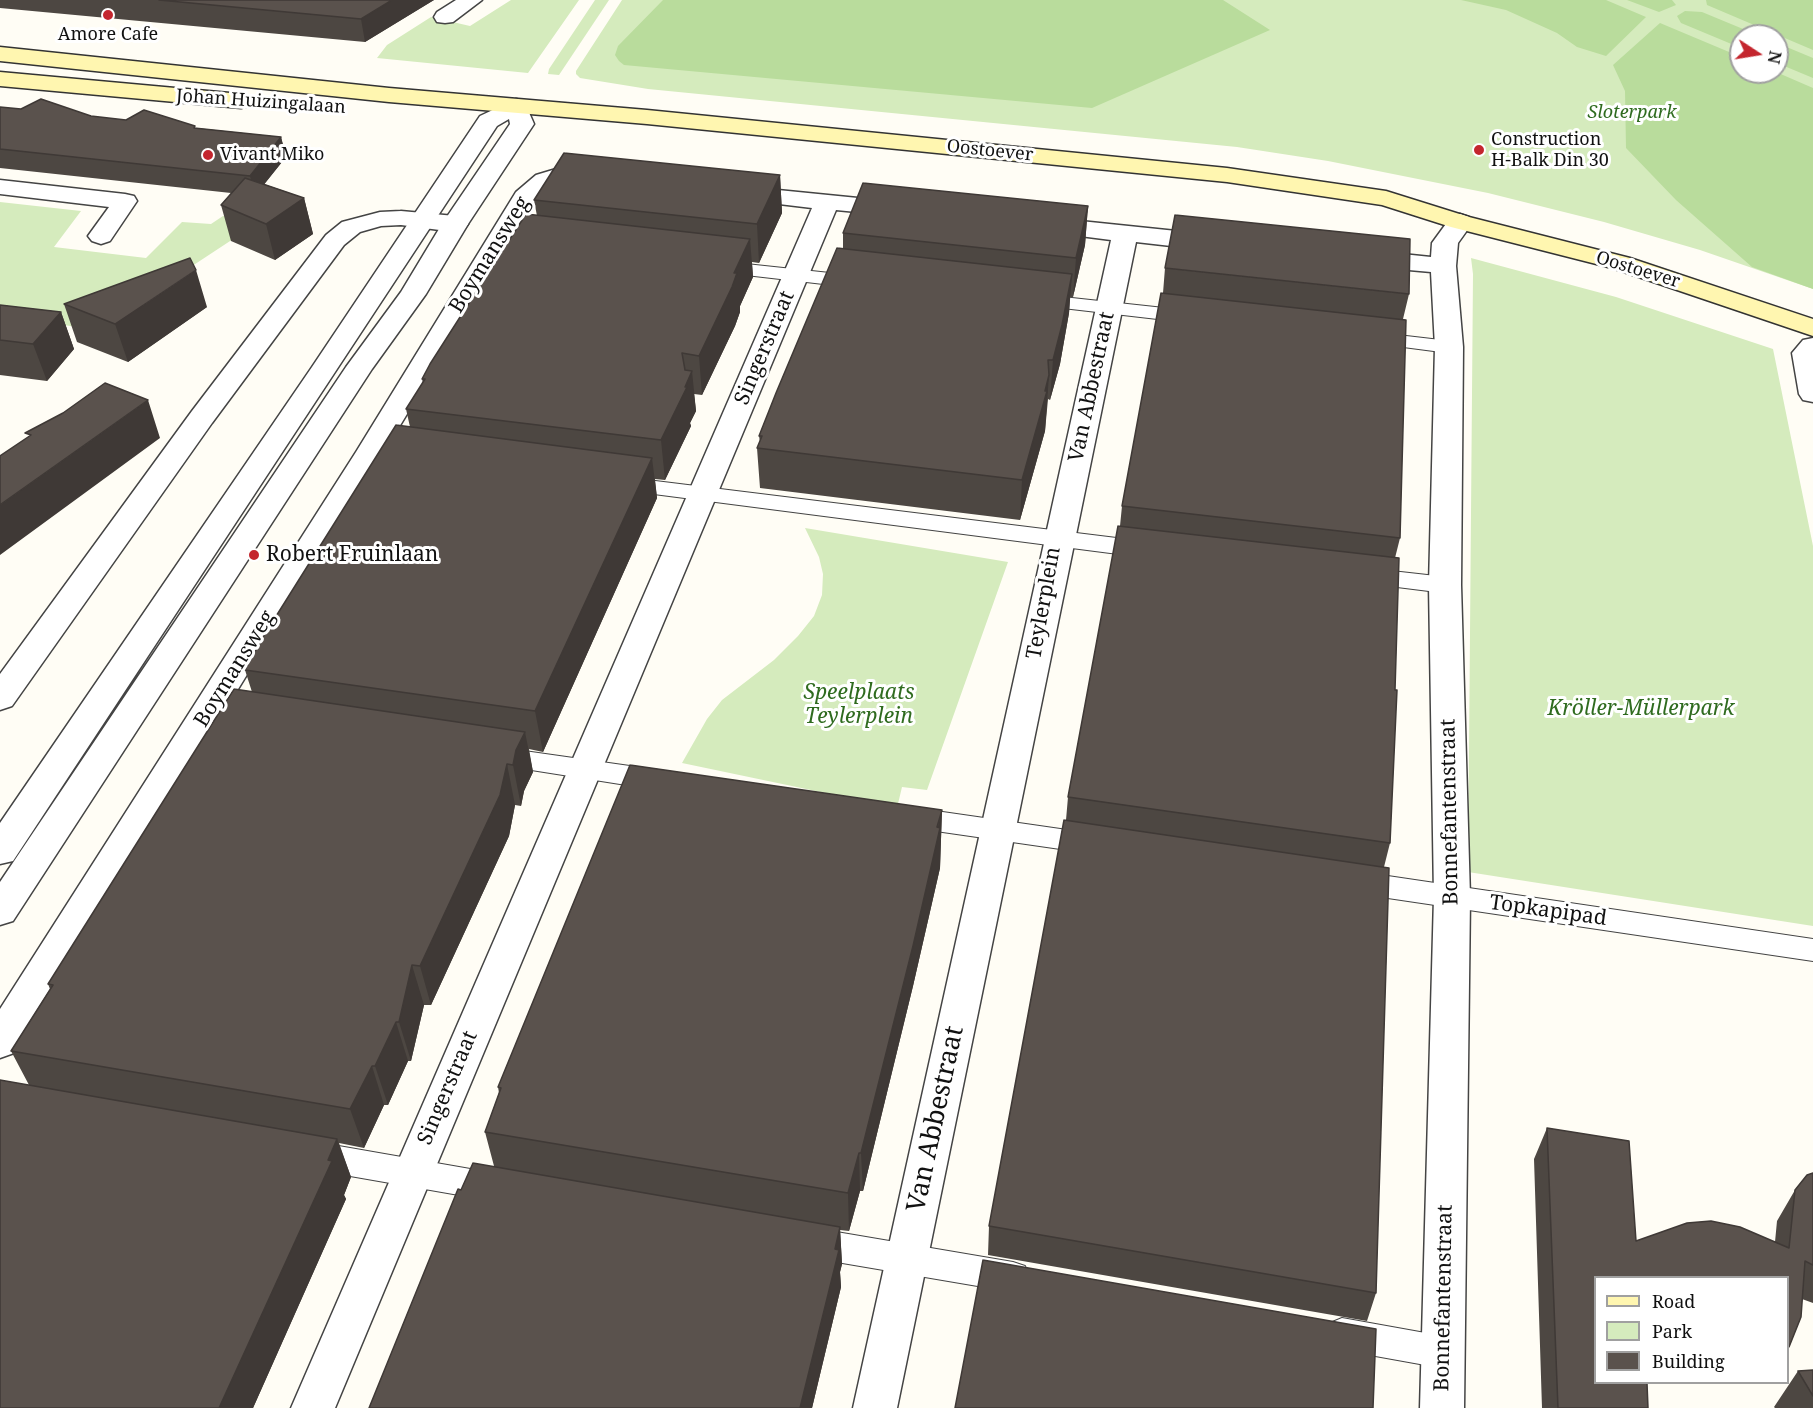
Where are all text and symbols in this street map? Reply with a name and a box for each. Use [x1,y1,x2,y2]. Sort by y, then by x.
marker: Amore Cafe [101,8,115,22]
place label: Amore Cafe [58,24,158,46]
north arrow [1729,24,1789,84]
text: N [1763,49,1787,66]
street label: Johan Huizingalaan [175,85,347,119]
park label: Sloterpark [1588,102,1676,124]
place label: Construction H-Balk Din 30 [1491,129,1609,172]
street label: Oostoever [946,136,1034,166]
marker: Construction H-Balk Din 30 [1472,143,1486,157]
place label: Vivant Miko [220,144,324,166]
marker: Vivant Miko [201,148,215,162]
street label: Boymansweg [444,192,536,318]
street label: Oostoever [1593,247,1683,293]
street label: Singerstraat [730,287,800,409]
street label: Van Abbestraat [1064,310,1120,464]
place label: Robert Fruinlaan [266,542,438,568]
street label: Teylerplein [1022,545,1066,661]
marker: Robert Fruinlaan [247,548,261,562]
street label: Boymansweg [189,606,281,732]
park label: Speelplaats Teylerplein [804,680,914,730]
park label: Kröller-Müllerpark [1548,696,1734,722]
street label: Bonnefantenstraat [1436,718,1464,906]
street label: Topkapipad [1488,890,1608,932]
street label: Van Abbestraat [901,1023,971,1215]
street label: Singerstraat [413,1027,483,1149]
street label: Bonnefantenstraat [1430,1204,1458,1392]
legend [1594,1276,1789,1384]
text: Road [1652,1289,1695,1313]
text: Park [1652,1319,1692,1343]
text: Building [1652,1349,1725,1373]

